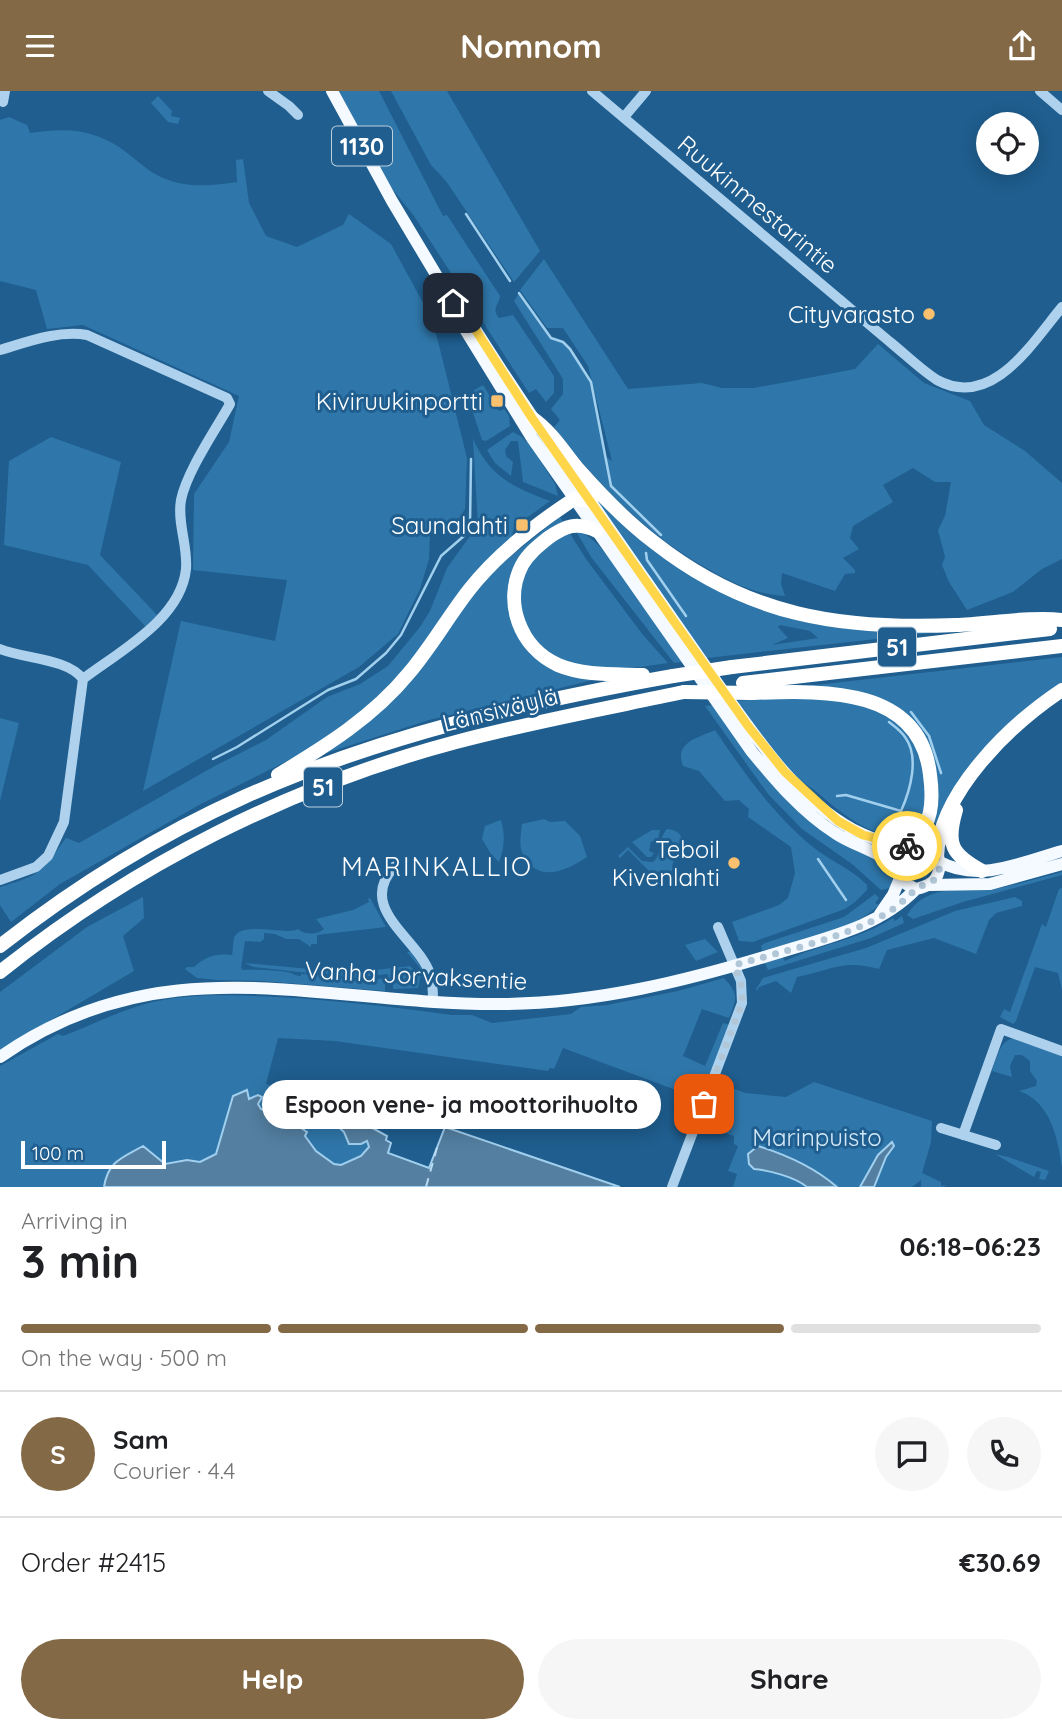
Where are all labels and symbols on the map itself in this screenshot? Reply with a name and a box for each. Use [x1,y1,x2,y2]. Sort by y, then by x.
road number: 1130 [332,127,392,165]
street label: Ruukinmestarintie [672,128,844,280]
pin [423,273,483,333]
place label: Cityvarasto [788,299,915,329]
marker: Cityvarasto [921,306,937,322]
place label: Kiviruukinportti [316,386,483,416]
marker: Kiviruukinportti [489,393,505,409]
place label: Saunalahti [391,510,508,540]
marker: Saunalahti [514,517,530,533]
road number: 51 [878,627,916,667]
street label: Länsiväylä [439,680,561,738]
road number: 51 [304,767,342,807]
courier [872,811,942,881]
place label: Teboil Kivenlahti [612,834,720,892]
district label: MARINKALLIO [341,850,533,883]
marker: Teboil Kivenlahti [726,855,742,871]
street label: Vanha Jorvaksentie [304,954,528,996]
pin [674,1074,734,1134]
callout: Espoon vene- ja moottorihuolto [263,1079,662,1129]
park label: Marinpuisto [752,1122,882,1152]
scale bar [21,1138,166,1170]

